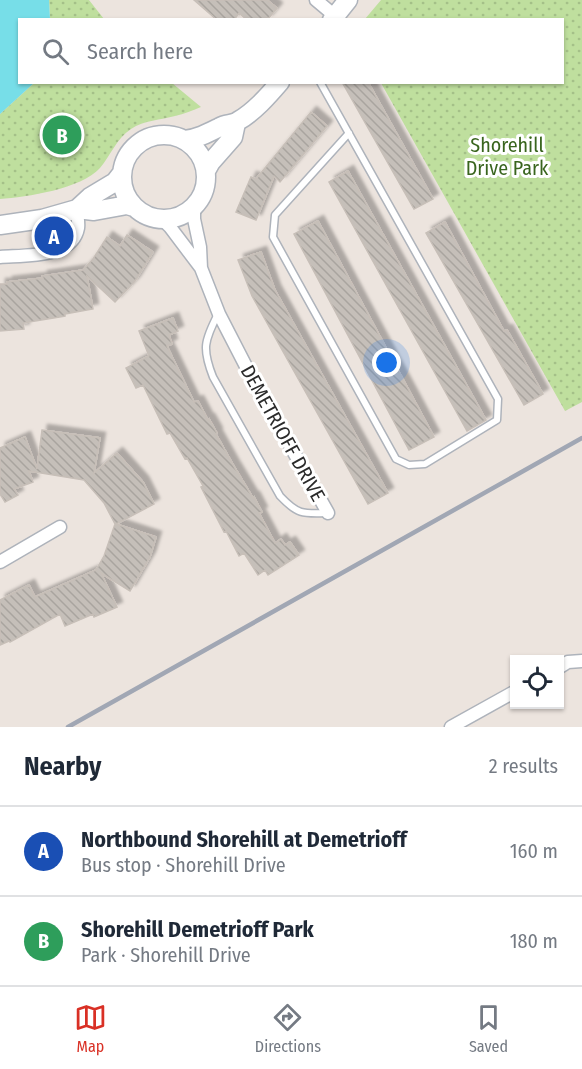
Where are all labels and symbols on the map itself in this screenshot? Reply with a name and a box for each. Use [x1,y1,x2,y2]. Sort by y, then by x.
pin: B [42,112,82,158]
park label: Shorehill Drive Park [466,133,549,180]
pin: A [34,214,74,258]
your location [372,348,401,377]
street label: DEMETRIOFF DRIVE [236,361,330,505]

